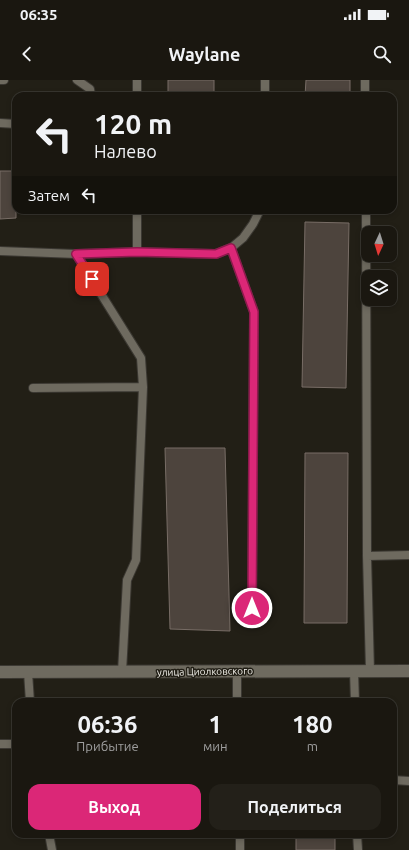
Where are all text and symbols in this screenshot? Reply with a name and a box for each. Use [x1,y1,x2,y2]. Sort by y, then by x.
text: 06:35 [20,6,58,23]
icon: back [16,43,38,65]
icon: search [371,43,393,65]
text: Waylane [169,44,240,64]
icon: left [28,108,80,160]
text: 120 m [94,108,172,139]
text: Налево [94,141,157,161]
icon: left [78,184,100,206]
text: Затем [28,187,70,204]
north arrow [361,226,397,262]
map controls [361,226,397,306]
pin [75,262,109,296]
icon: arrive [81,268,103,290]
button: layers [361,270,397,306]
position arrow [231,587,273,629]
street label: улица Циолковского [157,665,253,678]
text: 06:36 [77,711,137,738]
text: 1 [209,711,222,738]
text: 180 [292,711,333,738]
text: Прибытие [76,739,139,753]
text: мин [203,739,228,753]
text: m [307,739,318,753]
button: Выход [28,784,201,830]
button: Поделиться [209,784,381,830]

